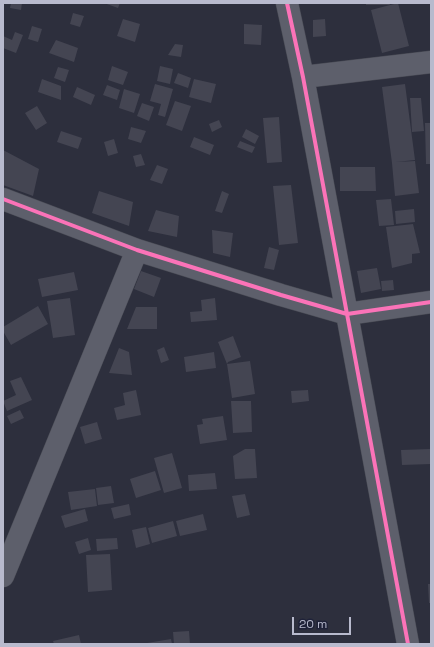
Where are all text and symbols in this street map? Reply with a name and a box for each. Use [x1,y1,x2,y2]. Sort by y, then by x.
scale bar [294,609,353,635]
text: 20 m [299,616,327,632]

